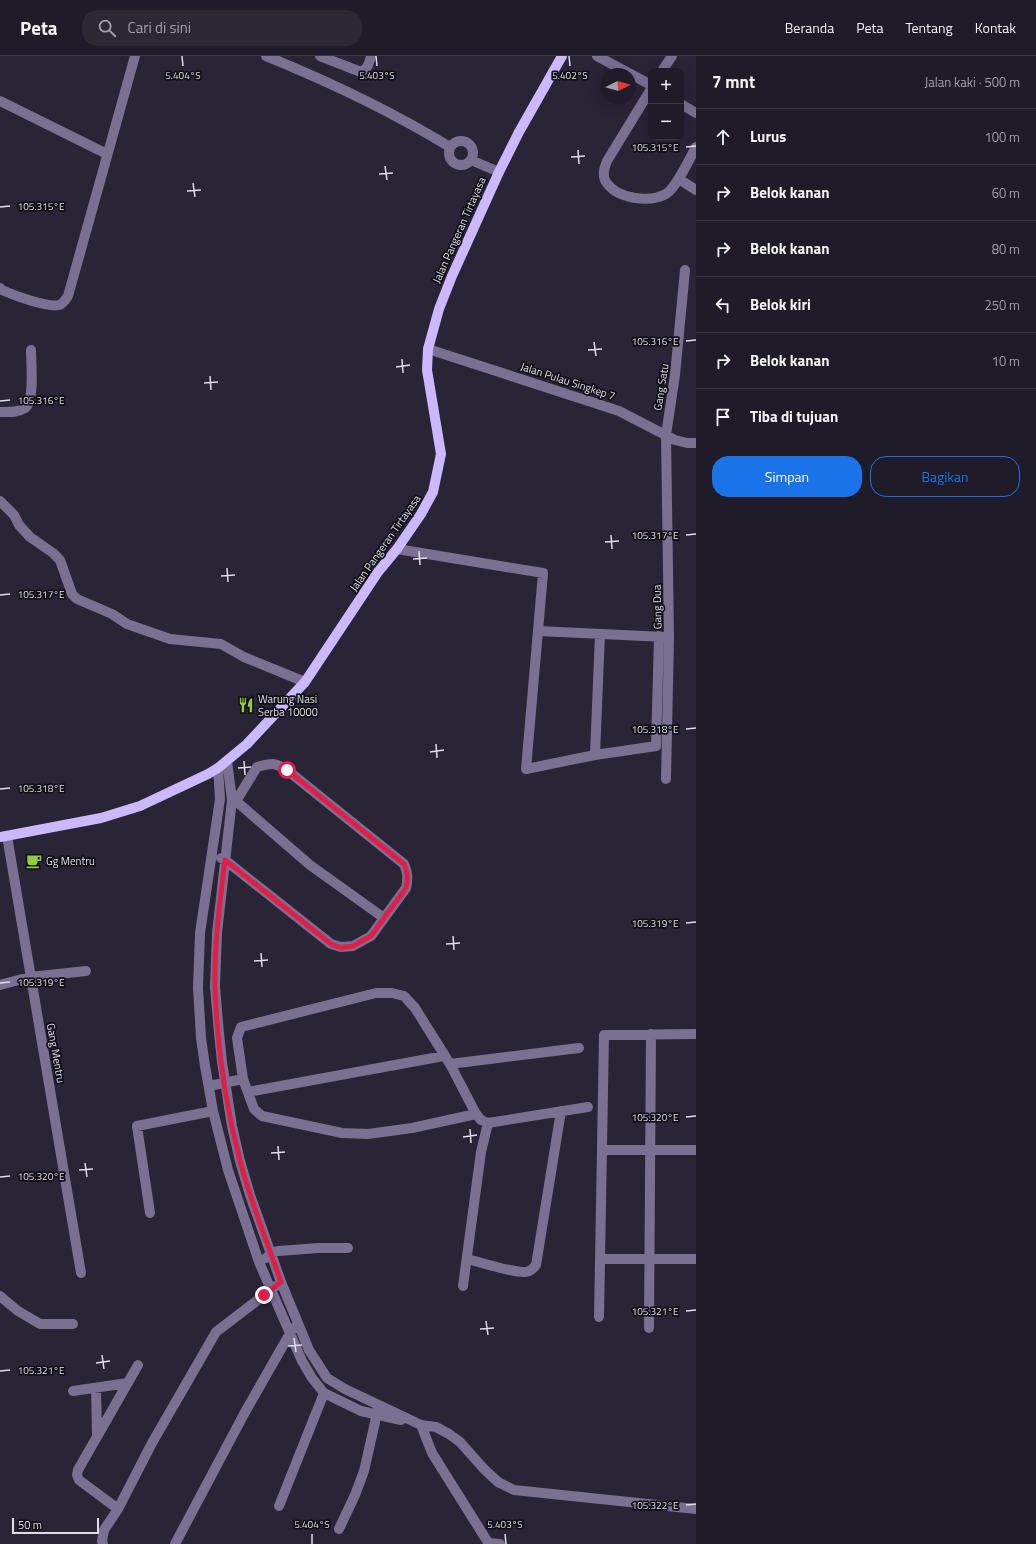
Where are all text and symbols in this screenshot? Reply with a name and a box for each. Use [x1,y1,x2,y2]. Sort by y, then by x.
search box [82,10,362,46]
text: Peta [20,13,58,42]
text: Cari di sini [128,16,191,39]
icon: search [96,17,118,39]
text: Beranda [785,17,834,38]
text: Peta [856,17,883,38]
text: Tentang [905,17,953,38]
text: Kontak [975,17,1016,38]
text: 5.404°S [165,68,201,83]
text: 5.403°S [359,68,395,83]
text: 5.402°S [552,68,588,83]
north arrow [600,68,636,104]
map controls [648,68,684,140]
button: + [648,68,684,104]
text: 7 mnt [712,69,755,95]
text: Jalan kaki · 500 m [924,72,1020,92]
button: − [648,104,684,140]
text: Lurus [750,125,786,148]
icon: ahead [712,126,734,148]
text: 100 m [984,127,1020,147]
text: 105.315°E [632,140,679,155]
street label: Jalan Pangeran Tirtayasa [428,174,490,286]
text: Belok kanan [750,181,830,204]
icon: right [712,182,734,204]
text: 60 m [992,183,1020,203]
text: 105.315°E [18,199,65,214]
text: Belok kanan [750,237,830,260]
icon: right [712,238,734,260]
text: 80 m [992,239,1020,259]
text: Belok kiri [750,293,811,316]
icon: left [712,294,734,316]
text: 250 m [984,295,1020,315]
text: 105.316°E [632,334,679,349]
text: Belok kanan [750,349,830,372]
icon: right [712,350,734,372]
text: 10 m [992,351,1020,371]
street label: Jalan Pulau Singkep 7 [519,358,617,404]
street label: Gang Satu [649,362,673,412]
text: 105.316°E [18,393,65,408]
text: Tiba di tujuan [750,405,838,428]
icon: arrive [712,406,734,428]
button: Simpan [712,456,862,497]
button: Bagikan [870,456,1020,497]
street label: Jalan Pangeran Tirtayasa [346,491,425,594]
text: 105.317°E [632,528,679,543]
street label: Gang Dua [649,584,665,629]
text: 105.317°E [18,587,65,602]
place label: Warung Nasi Serba 10000 [258,691,318,720]
restaurant icon: Warung Nasi Serba 10000 [237,696,255,714]
text: 105.318°E [632,722,679,737]
route start [278,761,296,779]
text: 105.318°E [18,781,65,796]
cafe icon: Gg Mentru [25,852,43,870]
place label: Gg Mentru [46,853,95,869]
text: 105.319°E [632,916,679,931]
text: 105.319°E [18,975,65,990]
street label: Gang Mentru [43,1022,69,1084]
text: 105.320°E [632,1110,679,1125]
text: 105.320°E [18,1169,65,1184]
route end [255,1286,273,1304]
text: 105.321°E [632,1304,679,1319]
text: 105.321°E [18,1363,65,1378]
text: 105.322°E [632,1498,679,1513]
scale bar [12,1516,99,1535]
text: 50 m [18,1517,42,1533]
text: 5.404°S [294,1517,330,1532]
text: 5.403°S [487,1517,523,1532]

